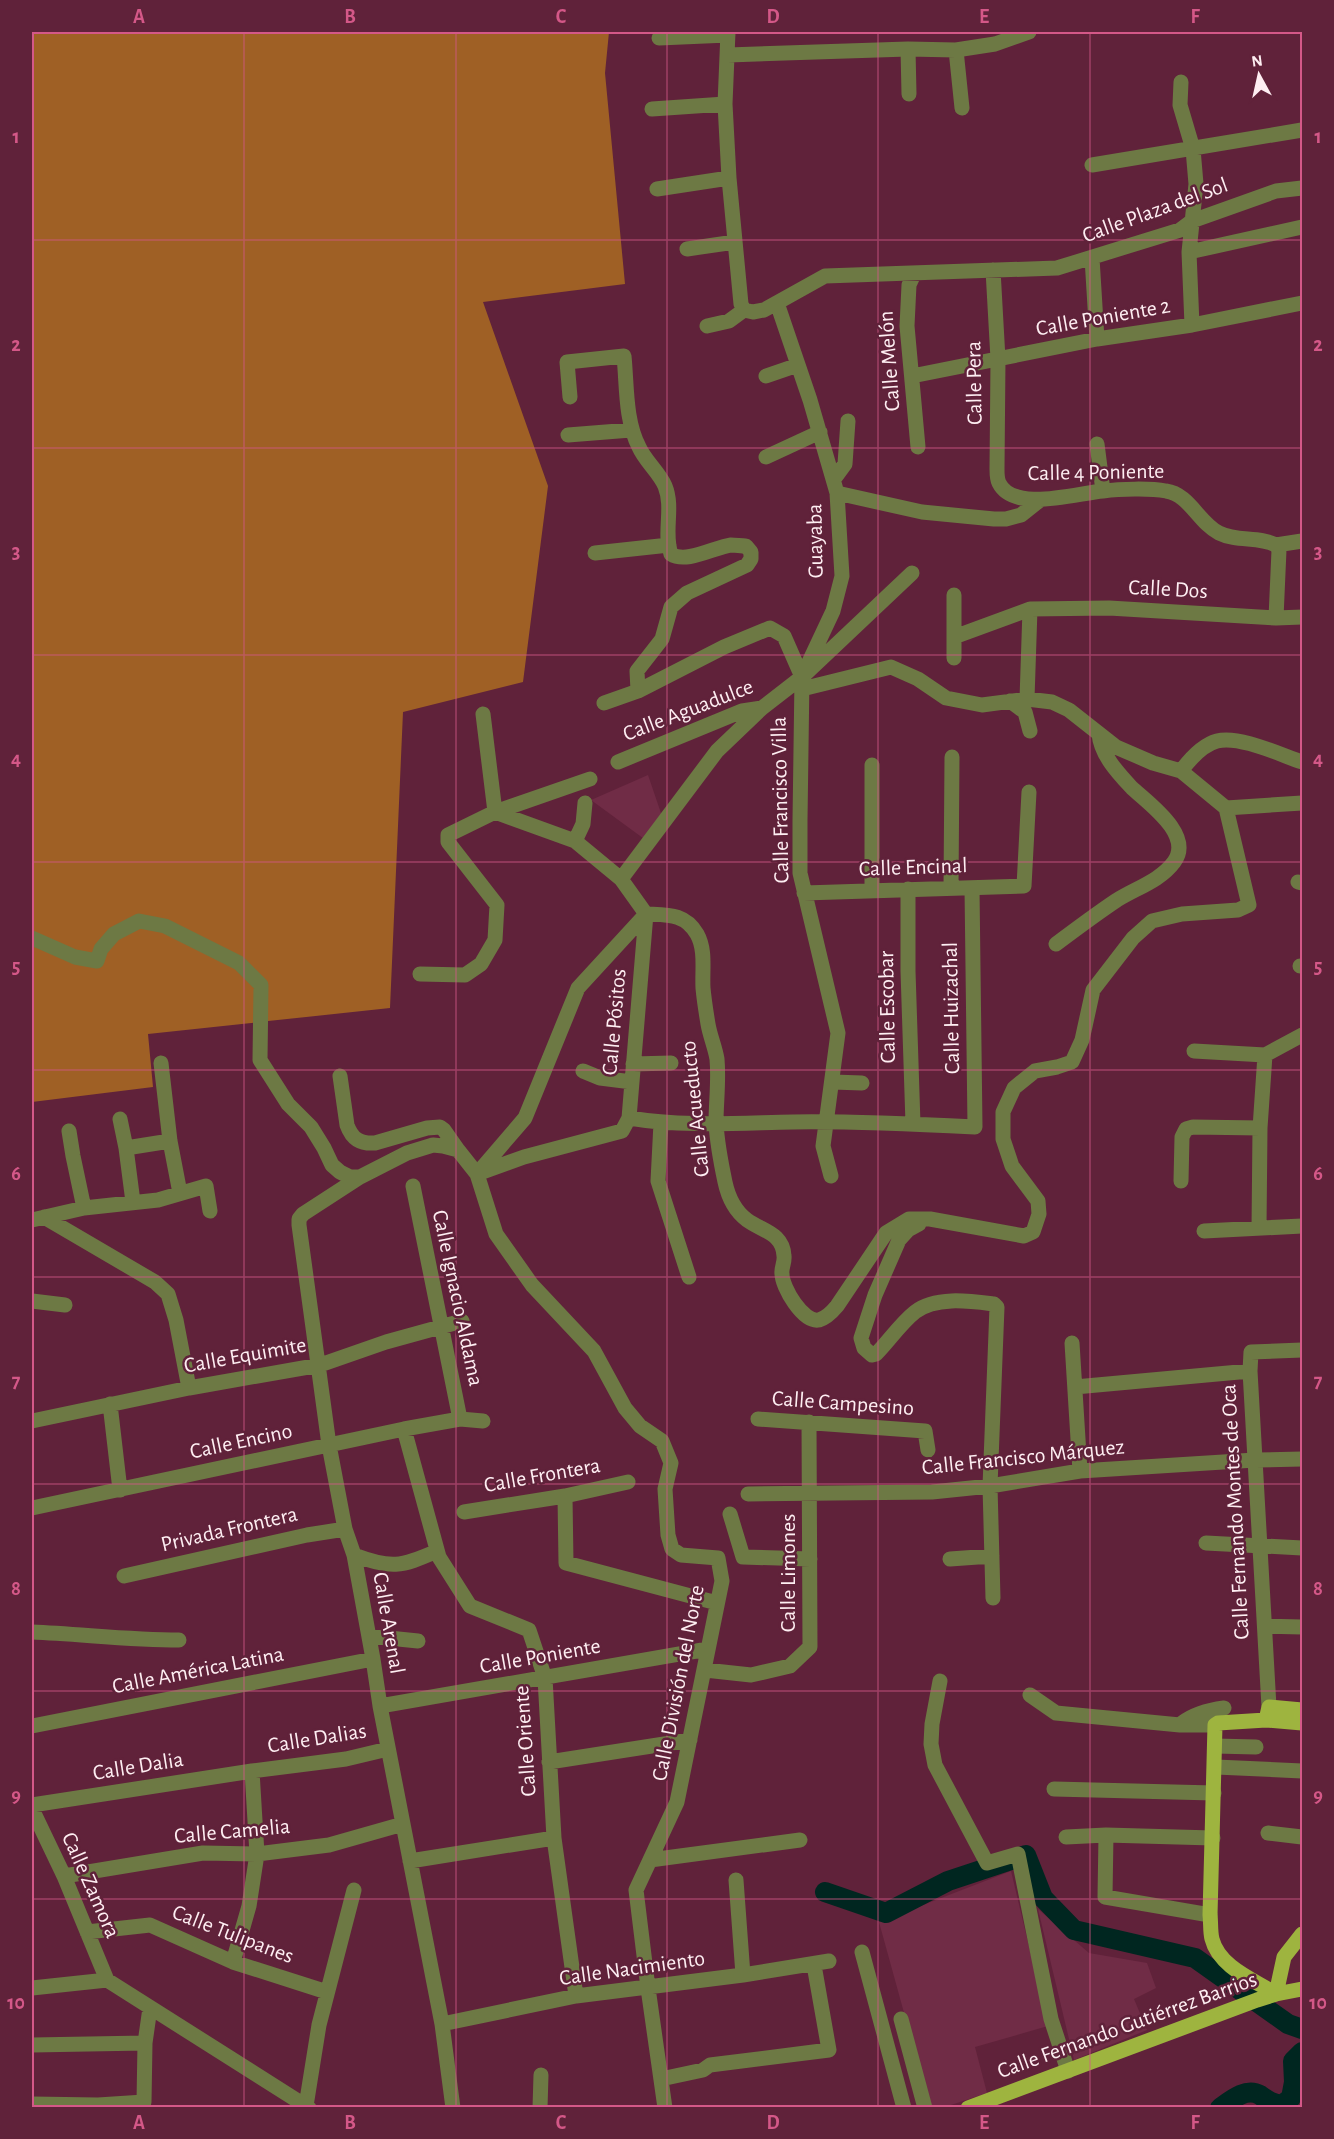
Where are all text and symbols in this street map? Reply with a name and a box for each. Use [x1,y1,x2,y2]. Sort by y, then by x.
text: A [133,7,145,27]
text: B [344,7,356,27]
text: C [556,7,567,27]
text: D [766,7,780,27]
text: E [979,7,989,27]
text: F [1190,7,1200,27]
north arrow [1229,45,1289,105]
text: N [1250,52,1264,70]
text: 1 [12,127,20,147]
text: 1 [1314,127,1322,147]
street label: Calle Plaza del Sol [1079,174,1231,246]
street label: Calle Poniente 2 [1034,294,1172,340]
street label: Calle Melón [875,310,903,412]
text: 2 [11,335,21,355]
text: 2 [1313,335,1323,355]
street label: Calle Pera [962,341,986,425]
street label: Calle 4 Poniente [1028,460,1164,484]
street label: Guayaba [803,504,827,578]
text: 3 [12,542,20,562]
text: 3 [1314,542,1322,562]
street label: Calle Dos [1128,576,1208,602]
street label: Calle Aguadulce [620,675,756,745]
street label: Calle Francisco Villa [768,716,792,884]
text: 4 [11,749,21,769]
text: 4 [1313,749,1323,769]
street label: Calle Encinal [858,854,968,880]
street label: Calle Huizachal [939,942,963,1074]
street label: Calle Escobar [875,951,899,1063]
text: 5 [12,957,20,977]
text: 5 [1314,957,1322,977]
street label: Calle Pósitos [598,968,630,1076]
street label: Calle Acueducto [677,1040,713,1178]
text: 6 [11,1164,21,1184]
text: 6 [1313,1164,1323,1184]
street label: Calle Ignacio Aldama [429,1208,487,1388]
street label: Calle Equimite [182,1333,308,1377]
text: 7 [12,1371,21,1391]
text: 7 [1314,1371,1323,1391]
street label: Calle Fernando Montes de Oca [1217,1384,1253,1640]
street label: Calle Campesino [771,1387,915,1419]
street label: Calle Encino [188,1419,294,1463]
street label: Calle Francisco Márquez [921,1435,1125,1479]
street label: Calle Frontera [482,1454,602,1496]
street label: Privada Frontera [159,1503,299,1555]
street label: Calle Limones [777,1514,799,1632]
street label: Calle Arenal [369,1570,409,1676]
text: 8 [11,1579,21,1599]
text: 8 [1313,1579,1323,1599]
street label: Calle División del Norte [648,1583,708,1783]
street label: Calle Poniente [478,1635,602,1677]
street label: Calle América Latina [110,1643,286,1697]
street label: Calle Oriente [510,1685,540,1797]
street label: Calle Dalias [266,1719,368,1757]
street label: Calle Dalia [91,1748,185,1784]
text: 9 [11,1786,21,1806]
text: 9 [1313,1786,1323,1806]
street label: Calle Camelia [173,1815,291,1847]
street label: Calle Zamora [58,1829,124,1941]
street label: Calle Tulipanes [169,1901,297,1967]
street label: Calle Nacimiento [558,1947,706,1989]
street label: Calle Fernando Gutiérrez Barrios [994,1968,1260,2082]
text: 10 [7,1993,25,2013]
text: 10 [1309,1993,1327,2013]
text: A [133,2113,145,2133]
text: B [344,2113,356,2133]
text: C [556,2113,567,2133]
text: D [766,2113,780,2133]
text: E [979,2113,989,2133]
text: F [1190,2113,1200,2133]

